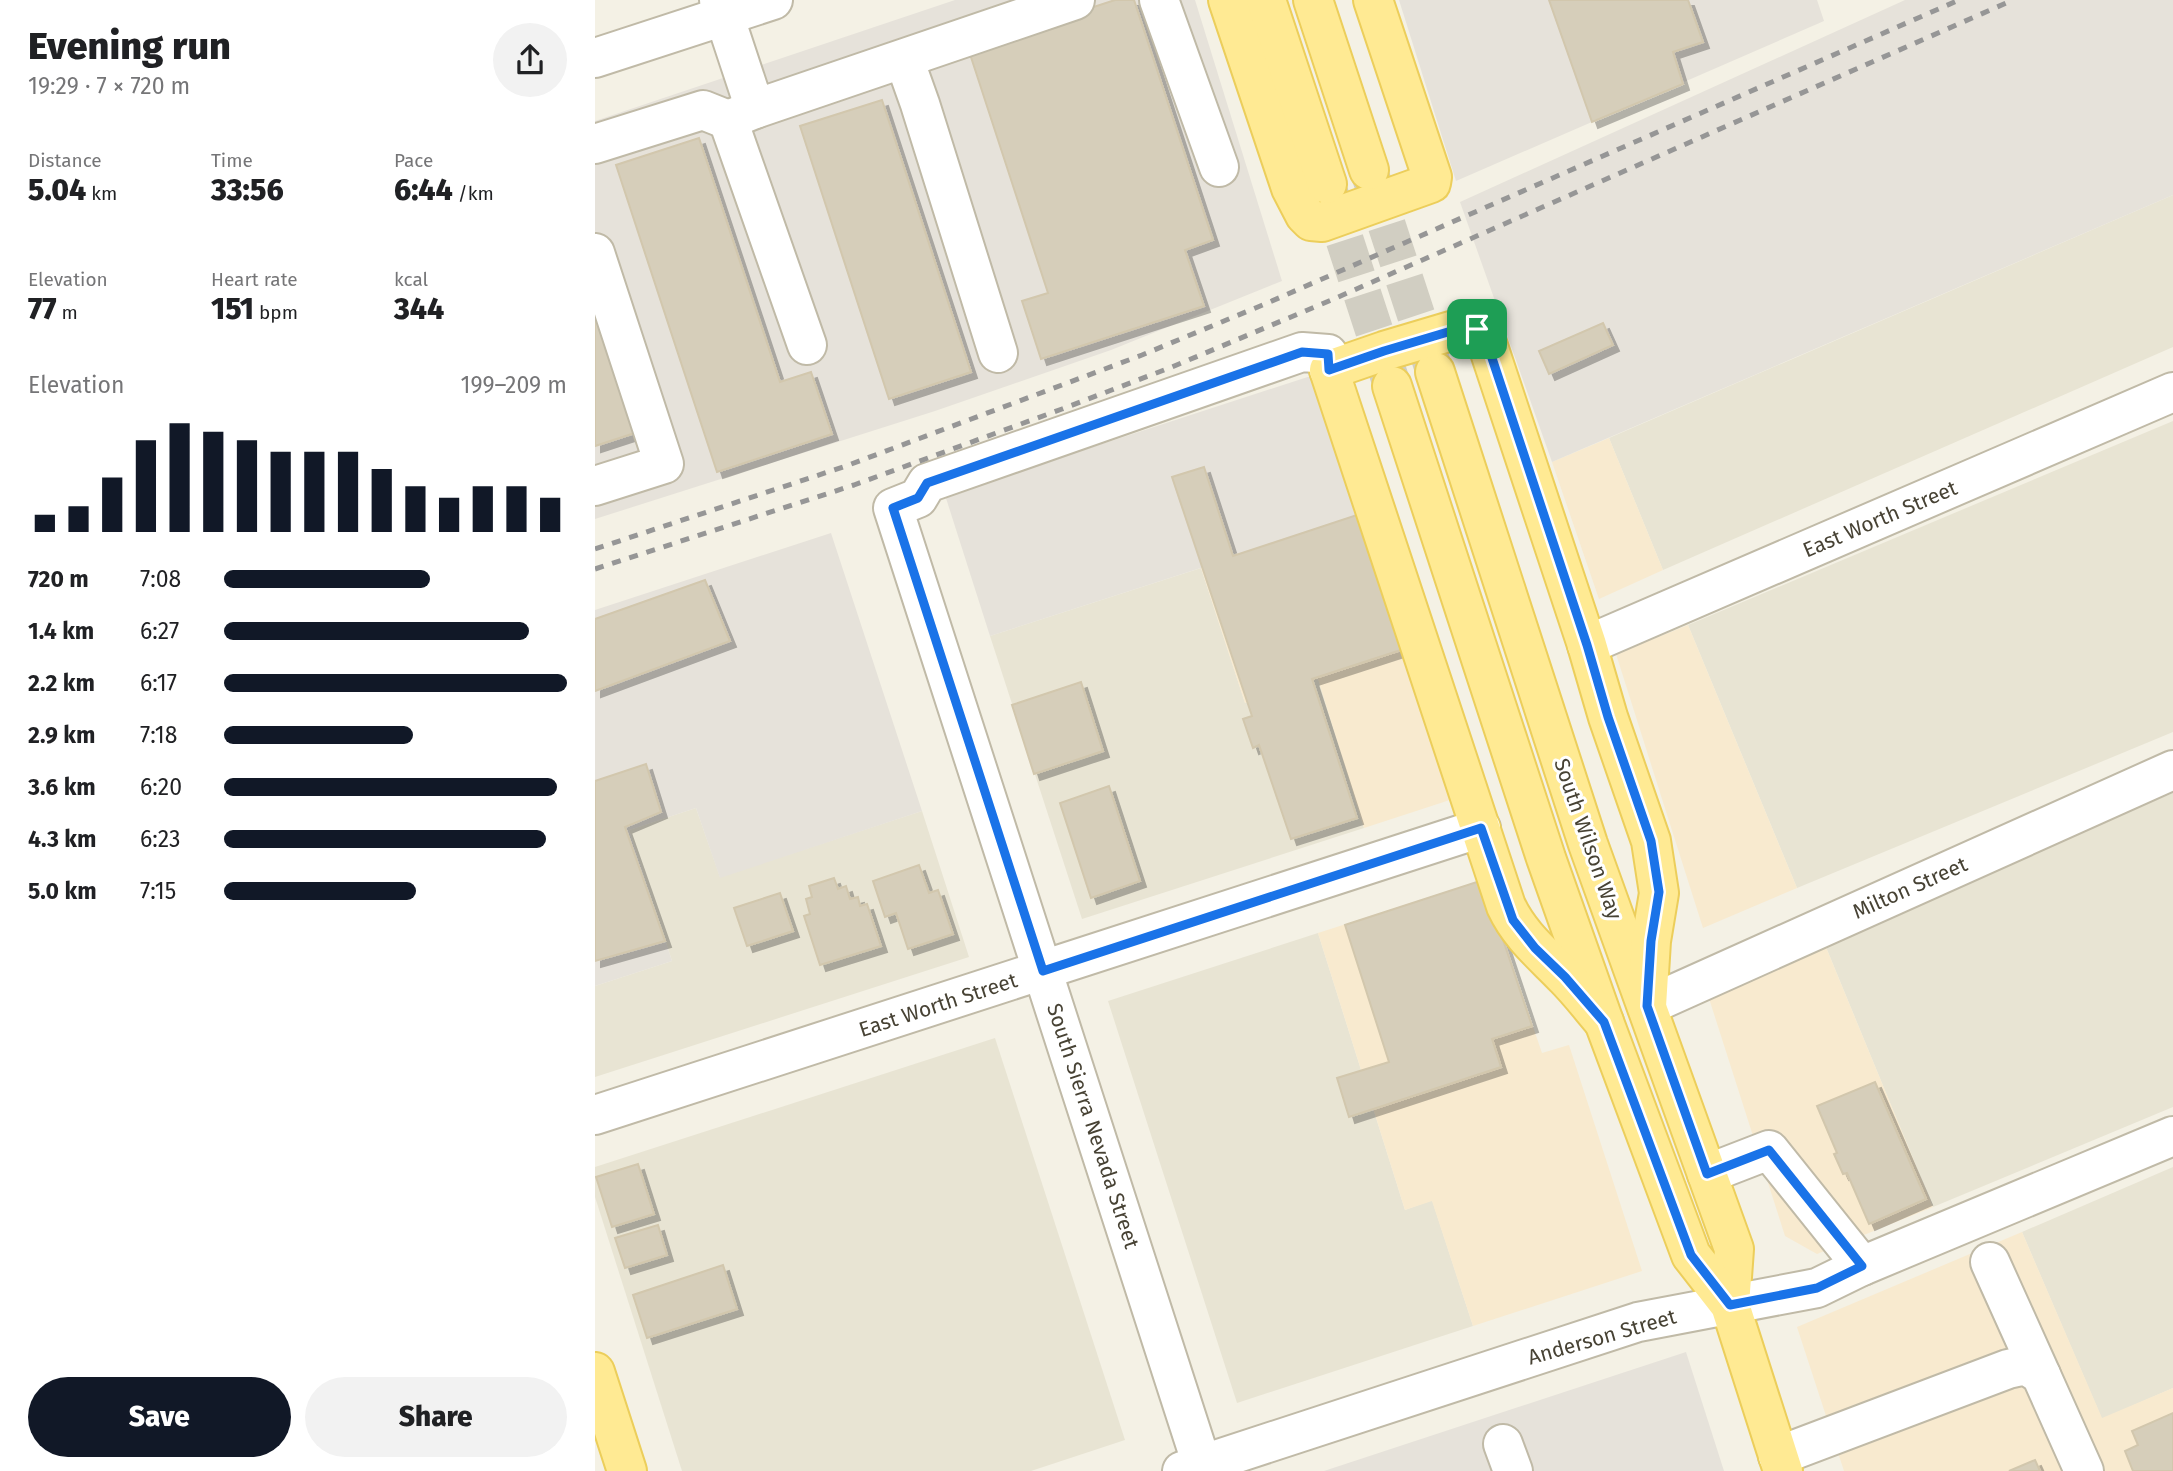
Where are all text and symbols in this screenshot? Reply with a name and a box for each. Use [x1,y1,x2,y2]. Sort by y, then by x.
text: Evening run [28,23,231,69]
button: share [493,23,567,97]
text: 19:29 · 7 × 720 m [28,72,190,100]
text: Distance [28,149,102,172]
text: Time [211,149,253,172]
text: Pace [394,149,433,172]
text: 5.04 [28,172,86,208]
text: 33:56 [211,172,284,208]
text: 6:44 [394,172,453,208]
text: km [86,182,117,205]
text: /km [453,182,494,205]
text: Elevation [28,268,108,291]
text: Heart rate [211,268,298,291]
text: kcal [394,268,428,291]
text: 77 [28,291,57,327]
text: 151 [211,291,254,327]
text: 344 [394,291,444,327]
pin [1447,299,1507,359]
text: m [57,301,78,324]
text: bpm [254,301,298,324]
icon: arrive [1458,310,1496,348]
text: Elevation [28,371,124,399]
text: 199–209 m [460,371,567,399]
street label: East Worth Street [1799,475,1961,563]
text: 720 m [28,565,89,593]
text: 7:08 [140,565,181,593]
text: 1.4 km [28,617,94,645]
text: 6:27 [140,617,179,645]
text: 2.2 km [28,669,95,697]
text: 6:17 [140,669,177,697]
text: 2.9 km [28,721,95,749]
text: 7:18 [140,721,177,749]
street label: South Wilson Way [1548,755,1628,924]
text: 3.6 km [28,773,96,801]
text: 6:20 [140,773,182,801]
text: 4.3 km [28,825,96,853]
text: 6:23 [140,825,181,853]
street label: Milton Street [1849,851,1972,925]
text: 5.0 km [28,877,97,905]
text: 7:15 [140,877,176,905]
street label: East Worth Street [855,967,1021,1043]
street label: South Sierra Nevada Street [1041,1000,1145,1252]
street label: Anderson Street [1525,1303,1680,1371]
button: Save [28,1377,291,1457]
button: Share [305,1377,567,1457]

